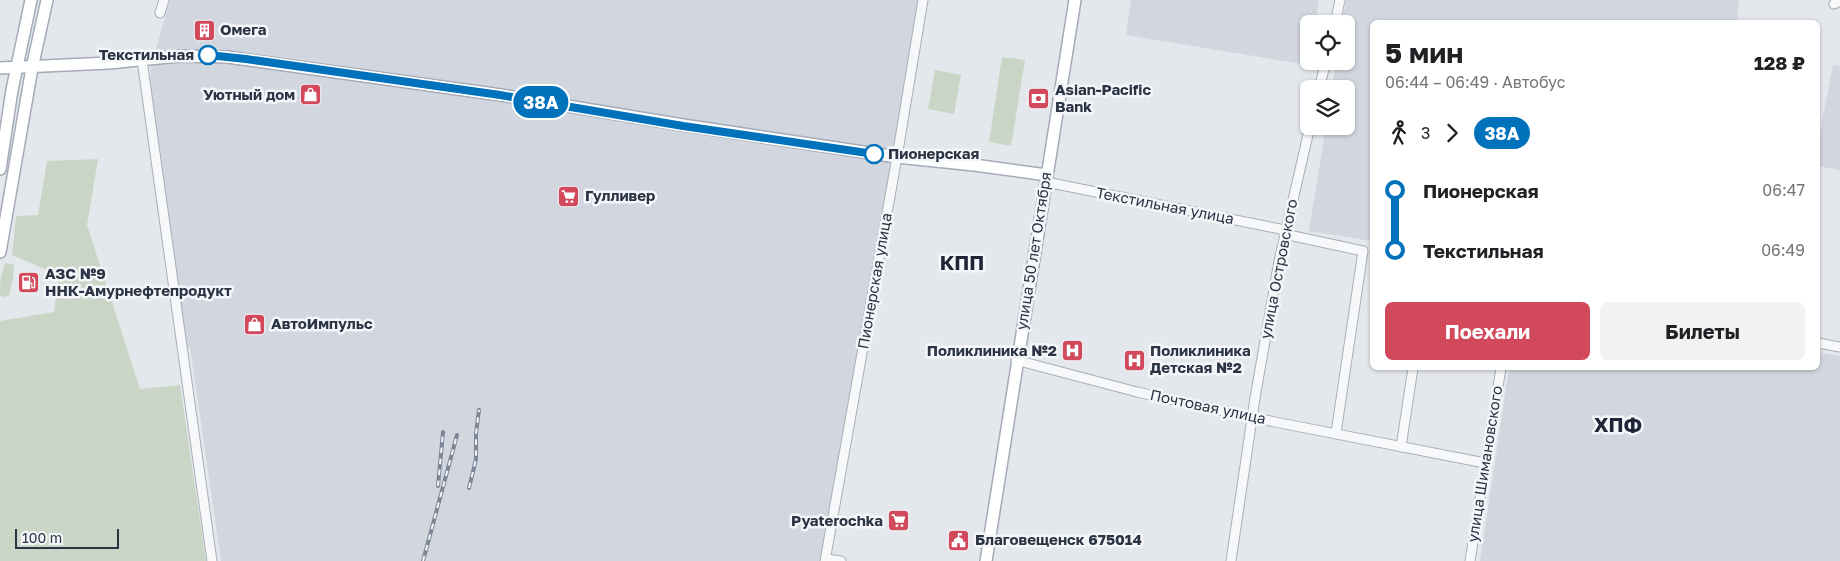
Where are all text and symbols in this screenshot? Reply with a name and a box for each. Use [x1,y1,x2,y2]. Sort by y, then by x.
map controls [1300,15,1355,135]
button: locate [1300,15,1355,70]
building icon: Омега [192,18,216,42]
place label: Омега [220,20,267,38]
text: 5 мин [1385,36,1463,69]
place label: Текстильная [99,45,194,63]
marker: Текстильная [198,45,218,65]
text: 128 ₽ [1754,51,1805,74]
text: 06:44 – 06:49 · Автобус [1385,72,1565,92]
place label: Asian-Pacific Bank [1055,80,1151,115]
button: layers [1300,80,1355,135]
shop icon: Уютный дом [299,83,323,107]
place label: Уютный дом [203,85,295,103]
line badge: 38А [512,86,570,118]
bank icon: Asian-Pacific Bank [1027,87,1051,111]
text: 38А [523,91,559,113]
icon: walk [1385,119,1413,147]
icon: forward [1438,119,1466,147]
text: 38А [1484,122,1520,144]
text: 3 [1421,123,1430,143]
marker: Пионерская [864,144,884,164]
place label: Пионерская [888,144,980,162]
street label: улица 50 лет Октября [1012,170,1054,331]
text: Пионерская [1423,179,1539,202]
text: 06:47 [1762,180,1805,200]
street label: Текстильная улица [1095,183,1236,227]
supermarket icon: Гулливер [557,184,581,208]
place label: Гулливер [585,186,655,204]
street label: улица Островского [1256,197,1300,340]
street label: Пионерская улица [853,211,895,350]
text: Текстильная [1423,239,1544,262]
text: 06:49 [1761,240,1805,260]
district label: КПП [940,250,984,274]
place label: АЗС №9 ННК-Амурнефтепродукт [45,264,232,299]
fuel station icon: АЗС №9 ННК-Амурнефтепродукт [17,271,41,295]
button: Поехали [1385,302,1590,360]
button: Билеты [1600,302,1805,360]
shop icon: АвтоИмпульс [243,312,267,336]
place label: АвтоИмпульс [271,314,373,332]
hospital icon: Поликлиника №2 [1061,339,1085,363]
place label: Поликлиника №2 [927,341,1057,359]
place label: Поликлиника Детская №2 [1150,341,1251,376]
hospital icon: Поликлиника Детская №2 [1122,348,1146,372]
street label: улица Шимановского [1463,384,1505,544]
street label: Почтовая улица [1149,385,1268,427]
district label: ХПФ [1594,412,1642,436]
supermarket icon: Pyaterochka [887,509,911,533]
place label: Pyaterochka [791,511,883,529]
scale bar [15,526,119,549]
public building icon: Благовещенск 675014 [947,528,971,552]
text: 100 m [22,529,62,546]
place label: Благовещенск 675014 [975,530,1142,548]

